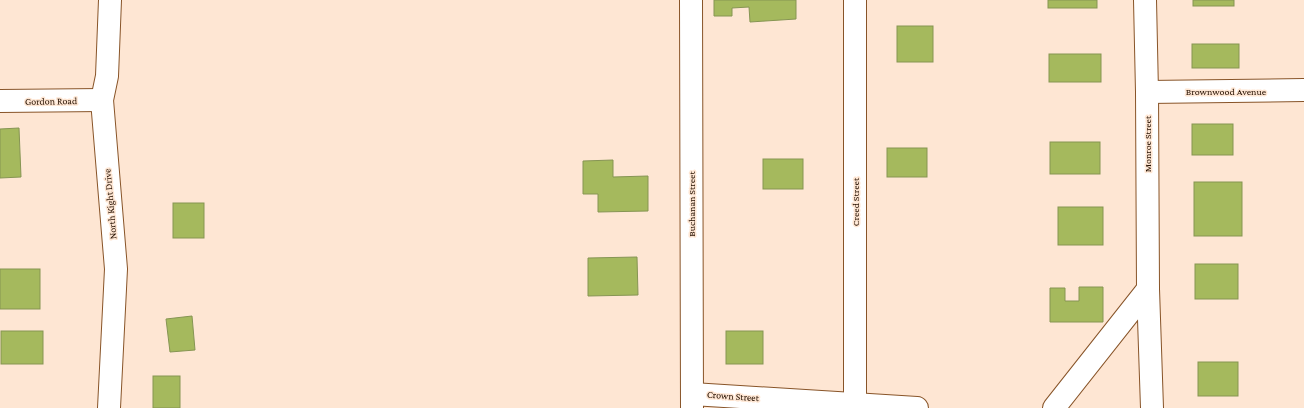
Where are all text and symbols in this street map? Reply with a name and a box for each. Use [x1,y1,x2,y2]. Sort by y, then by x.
street label: Brownwood Avenue [1186,86,1267,97]
street label: Gordon Road [25,95,78,107]
street label: Monroe Street [1142,115,1153,172]
street label: North Kight Drive [101,168,119,240]
street label: Buchanan Street [686,171,697,237]
street label: Creed Street [850,177,861,226]
street label: Crown Street [707,389,760,403]

